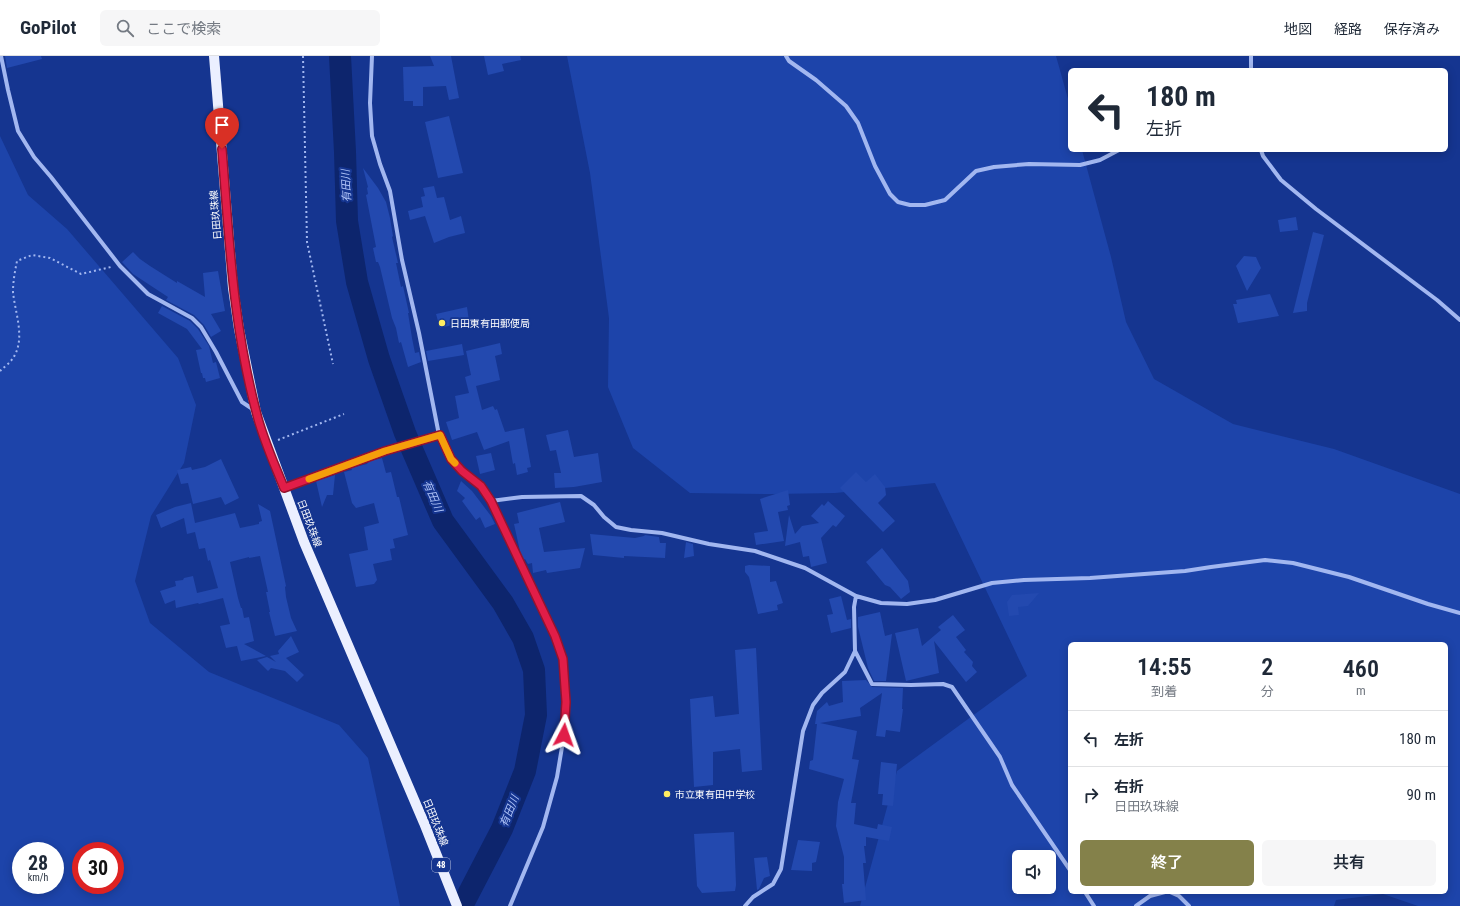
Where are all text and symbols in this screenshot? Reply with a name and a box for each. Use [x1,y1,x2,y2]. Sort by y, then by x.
search box [100,10,380,46]
text: GoPilot [20,16,76,39]
icon: search [114,17,136,39]
text: ここで検索 [146,20,221,38]
text: 地図 [1284,21,1312,37]
text: 経路 [1334,21,1362,37]
text: 保存済み [1384,21,1440,37]
text: 180 m [1146,80,1216,113]
icon: left [1080,84,1132,136]
pin [205,108,239,149]
icon: arrive [211,114,233,136]
text: 左折 [1146,118,1182,139]
water label: 有田川 [339,168,354,203]
street label: 日田玖珠線 [208,190,223,240]
marker: 日田東有田郵便局 [437,318,447,328]
place label: 日田東有田郵便局 [450,318,530,329]
water label: 有田川 [420,478,445,515]
street label: 日田玖珠線 [295,498,324,548]
text: 14:55 [1137,653,1192,681]
text: 2 [1261,653,1273,681]
text: 460 [1343,655,1379,683]
text: m [1356,683,1366,698]
text: 到着 [1151,684,1177,699]
text: 分 [1261,684,1274,699]
position arrow [543,714,585,756]
icon: left [1080,728,1102,750]
text: 180 m [1399,730,1436,748]
text: 左折 [1114,731,1144,749]
text: 右折 [1114,778,1144,796]
icon: right [1080,784,1102,806]
text: 90 m [1406,786,1436,804]
marker: 市立東有田中学校 [662,789,672,799]
place label: 市立東有田中学校 [675,789,755,800]
water label: 有田川 [497,793,522,829]
street label: 日田玖珠線 [421,797,450,847]
text: 日田玖珠線 [1114,799,1179,814]
button: 終了 [1080,840,1254,886]
button: 共有 [1262,840,1436,886]
speed limit sign: 30 [72,842,124,894]
map controls [1012,850,1056,894]
button: sound [1012,850,1056,894]
text: 28 [28,851,48,875]
road number: 48 [432,858,450,872]
text: km/h [28,872,48,883]

